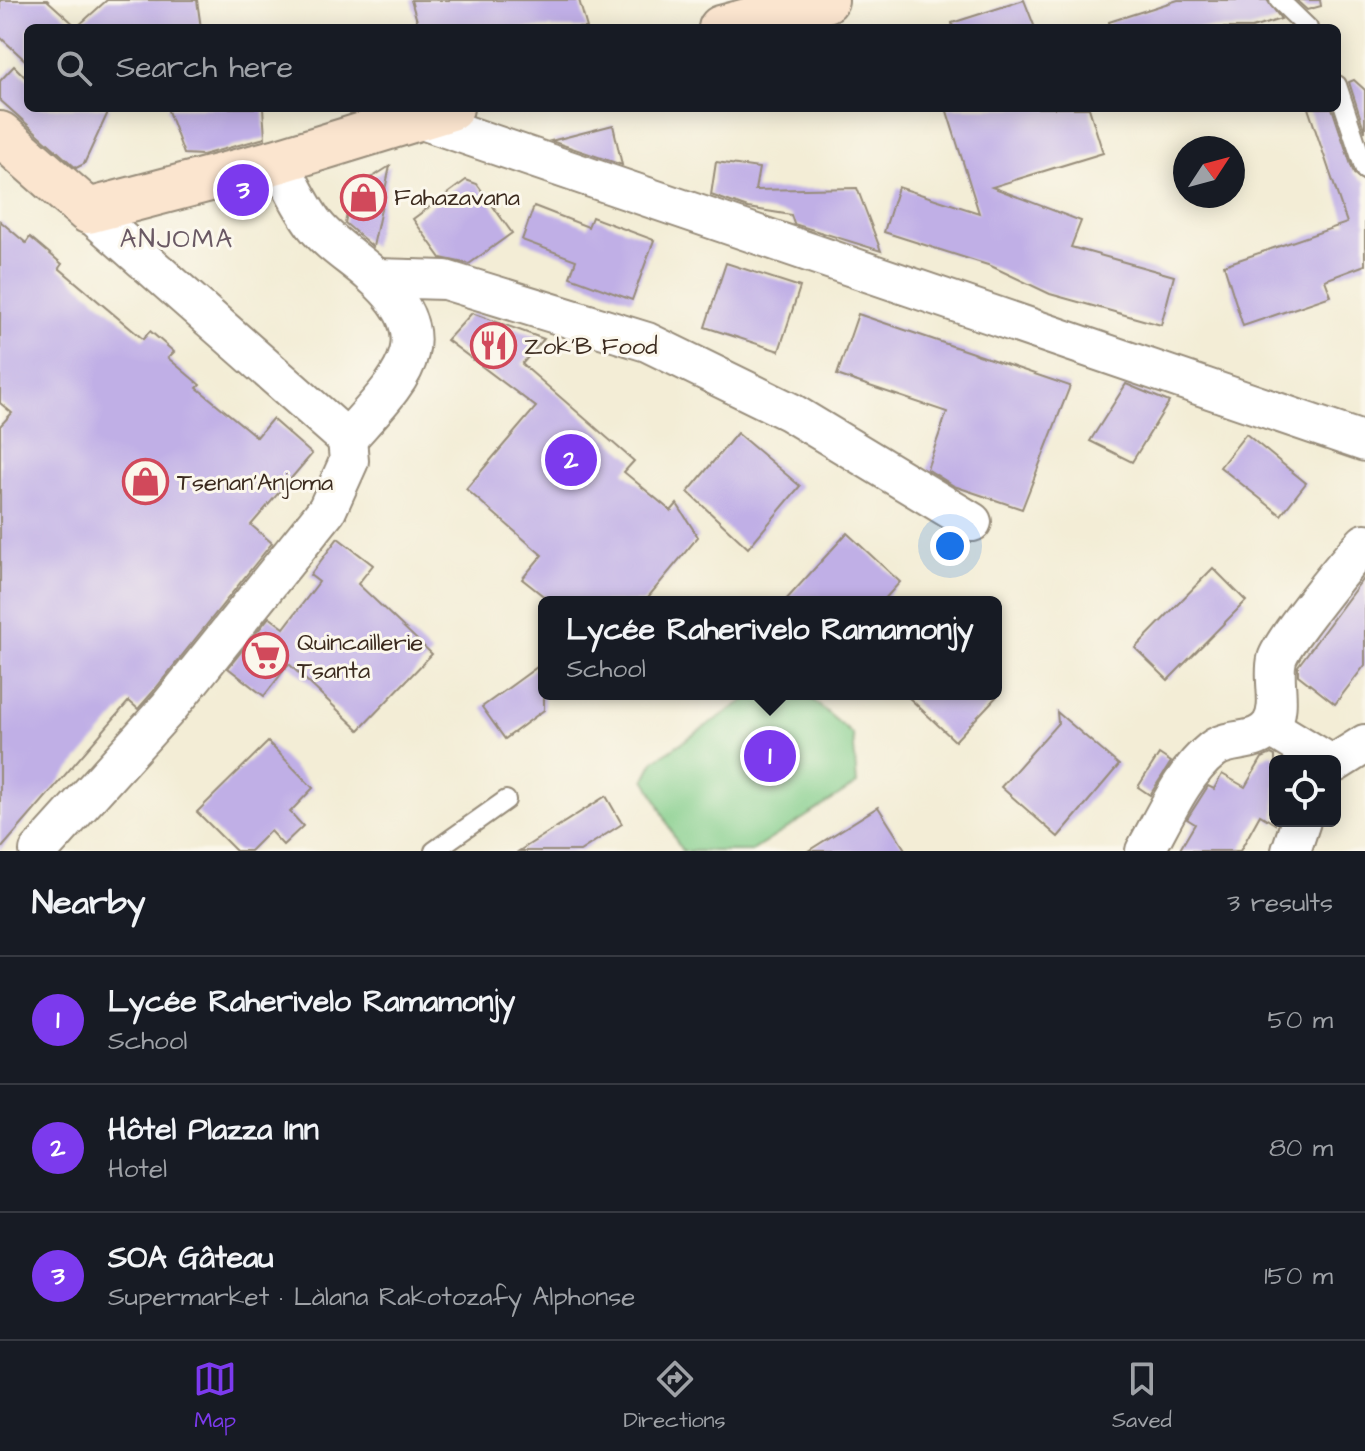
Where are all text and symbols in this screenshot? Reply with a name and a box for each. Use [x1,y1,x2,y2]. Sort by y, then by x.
search box [24,24,1341,112]
icon: search [52,46,96,90]
text: Search here [116,47,293,89]
north arrow [1173,136,1245,208]
pin: 3 [217,160,269,220]
shop icon: Fahazavana [339,173,387,221]
place label: Fahazavana [394,181,520,215]
district label: ANJOMA [120,221,234,257]
restaurant icon: Zok'B Food [469,322,517,370]
place label: Zok'B Food [524,330,658,364]
pin: 2 [545,430,597,490]
shop icon: Tsenan'Anjoma [122,458,170,506]
place label: Tsenan'Anjoma [177,466,333,500]
your location [930,526,970,566]
popup [538,596,1002,700]
text: Lycée Raherivelo Ramamonjy [566,609,974,651]
place label: Quincaillerie Tsanta [297,626,423,688]
supermarket icon: Quincaillerie Tsanta [242,632,290,680]
text: School [566,651,646,687]
pin: 1 [744,726,796,786]
map controls [1269,755,1341,827]
button: locate [1269,755,1341,827]
text: Nearby [32,879,146,927]
text: 3 results [1227,885,1333,921]
text: Lycée Raherivelo Ramamonjy [108,981,515,1023]
text: 1 [56,1002,60,1038]
text: 50 m [1268,1002,1333,1038]
text: School [108,1023,187,1059]
text: Hôtel Plazza Inn [108,1109,319,1151]
text: 2 [51,1130,65,1166]
text: 80 m [1269,1130,1333,1166]
text: Hotel [108,1151,167,1187]
text: SOA Gâteau [108,1237,274,1279]
text: 3 [51,1258,65,1294]
text: 150 m [1264,1258,1333,1294]
text: Supermarket · Làlana Rakotozafy Alphonse [108,1279,635,1315]
tab: Map [193,1357,237,1436]
tab: Directions [623,1357,726,1436]
tab: Saved [1112,1357,1172,1436]

